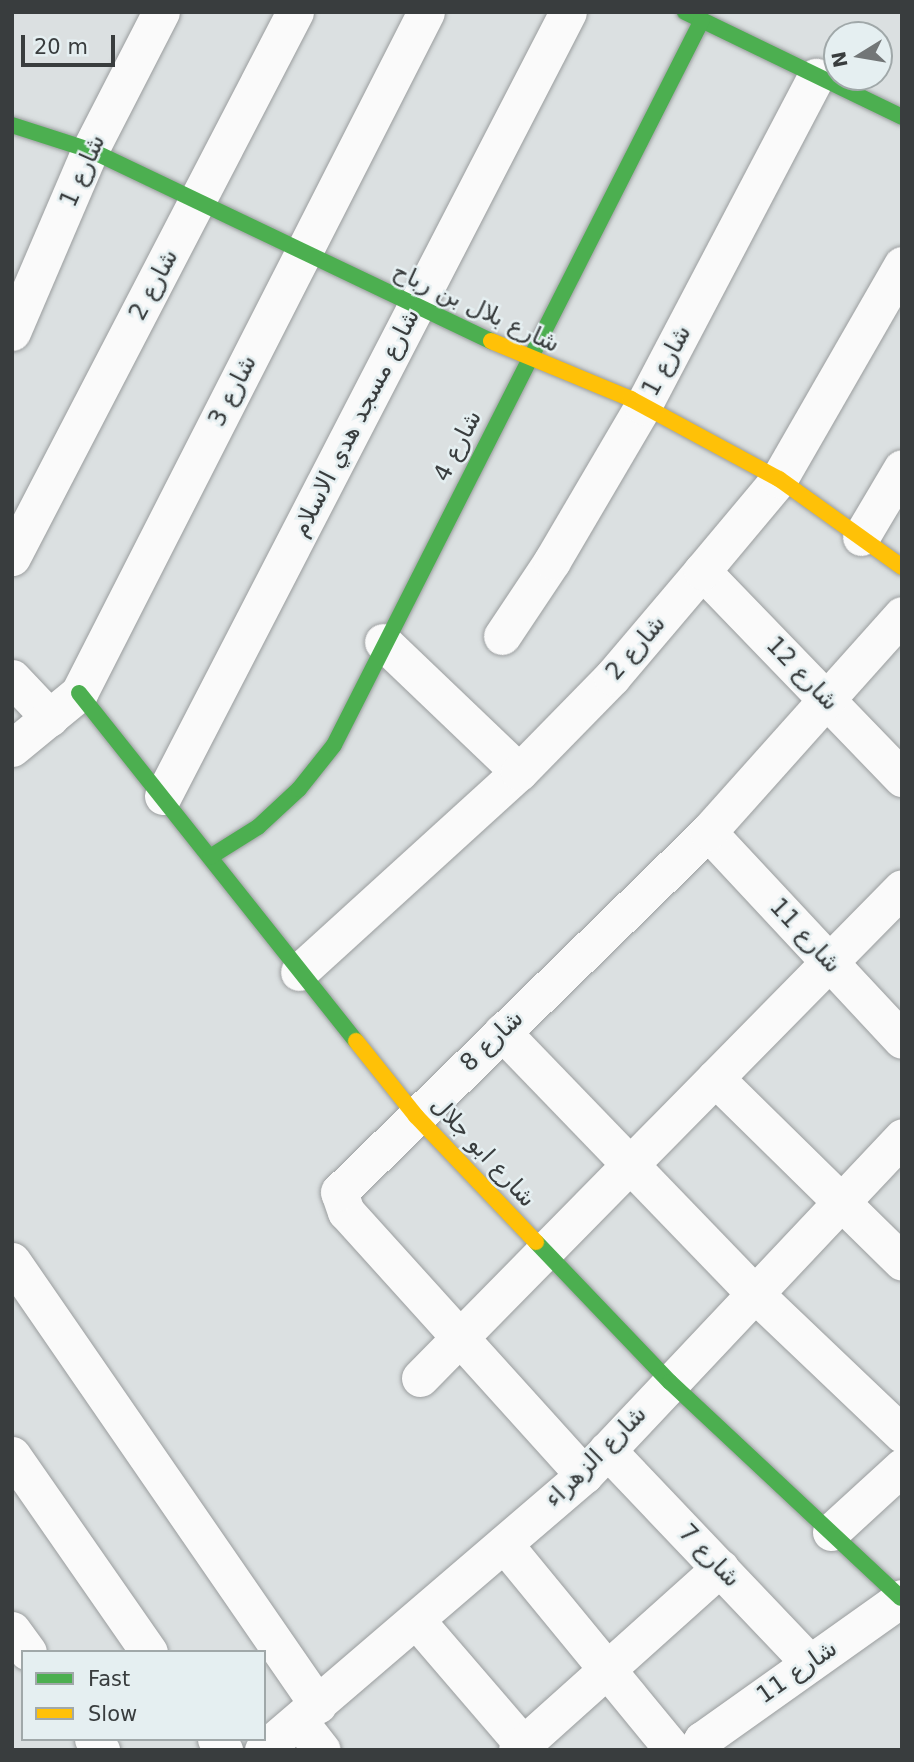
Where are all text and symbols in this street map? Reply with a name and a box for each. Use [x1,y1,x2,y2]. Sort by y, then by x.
scale bar [24,21,119,65]
north arrow [823,21,893,91]
text: 20 m [34,35,88,59]
text: N [827,50,852,70]
street label: شارع 1 [54,130,112,212]
street label: شارع 2 [123,245,185,325]
street label: شارع بلال بن رباح [388,257,564,359]
street label: شارع مسجد هدي الاسلام [286,304,426,542]
street label: شارع 1 [636,321,698,401]
street label: شارع 3 [203,351,263,431]
street label: شارع 4 [428,406,488,486]
street label: شارع 2 [600,610,672,686]
street label: شارع 12 [760,631,844,717]
street label: شارع 11 [763,893,847,979]
street label: شارع 8 [455,1004,529,1078]
street label: شارع ابو جلال [424,1091,542,1213]
street label: شارع الزهراء [539,1400,653,1514]
street label: شارع 7 [672,1519,746,1593]
street label: شارع 11 [751,1634,843,1710]
legend [21,1650,266,1741]
text: Fast [88,1667,130,1691]
text: Slow [88,1702,137,1726]

